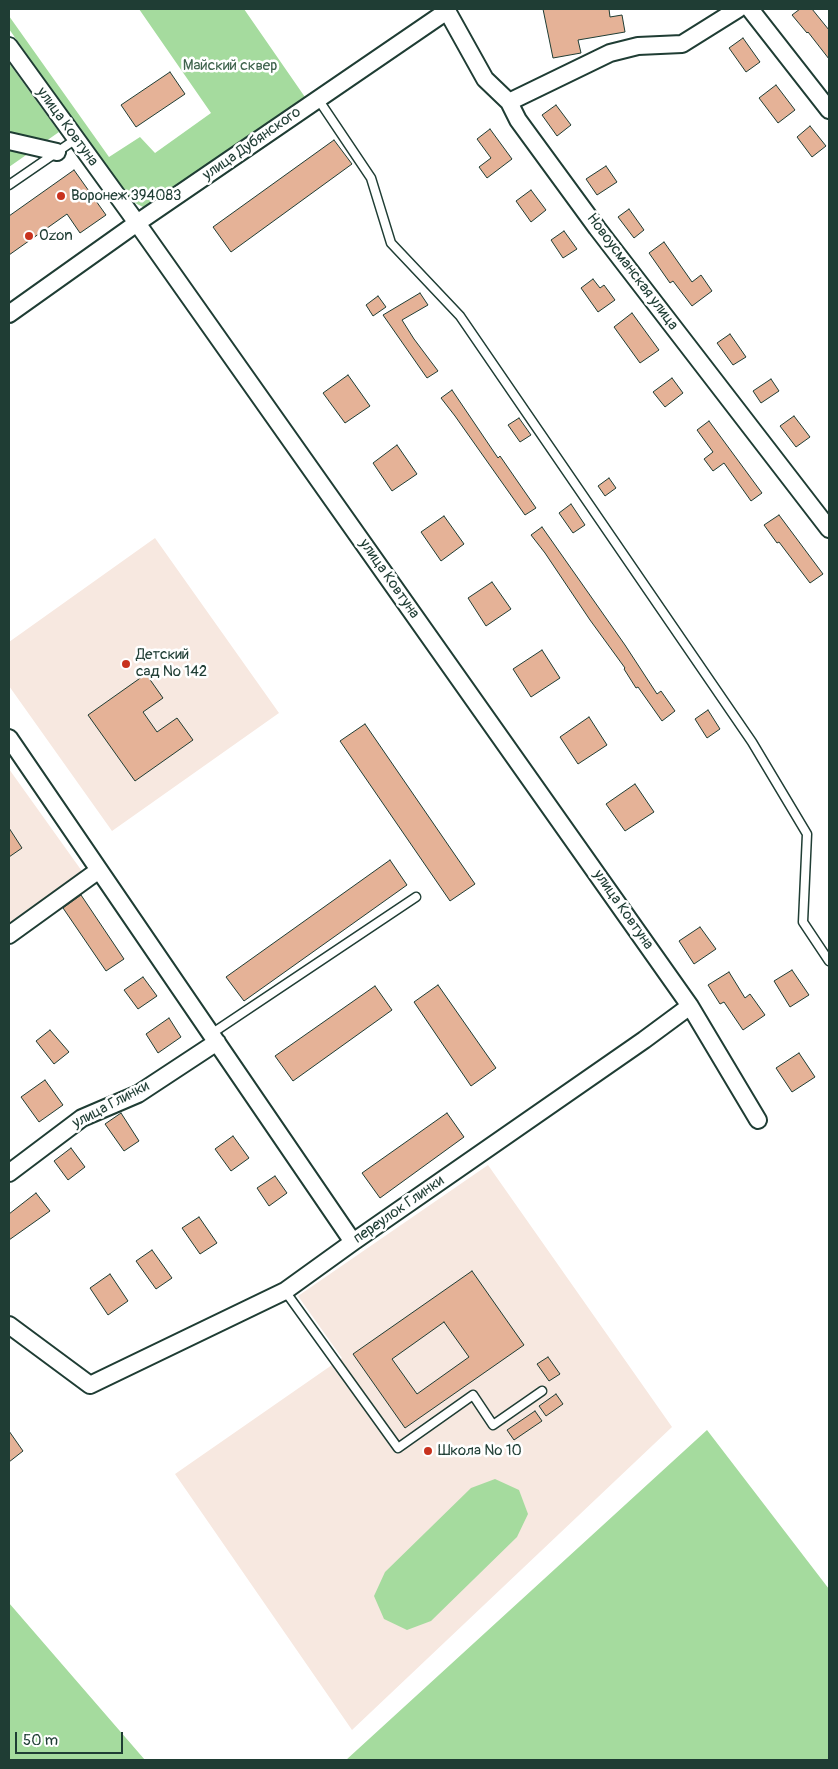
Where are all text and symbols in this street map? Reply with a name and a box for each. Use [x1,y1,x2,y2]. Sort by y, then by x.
park label: Майский сквер [183,57,277,75]
street label: улица Ковтуна [32,84,102,170]
street label: улица Дубянского [199,103,305,185]
place label: Воронеж 394083 [71,187,181,205]
marker: Воронеж 394083 [55,190,67,202]
street label: Новоусманская улица [582,210,682,334]
place label: Ozon [39,227,73,245]
marker: Ozon [23,230,35,242]
street label: улица Ковтуна [355,536,423,622]
place label: Детский сад № 142 [136,646,207,681]
marker: Детский сад № 142 [120,658,132,670]
street label: улица Ковтуна [589,867,657,953]
street label: улица Глинки [70,1077,152,1133]
street label: переулок Глинки [350,1172,448,1248]
place label: Школа № 10 [438,1442,522,1460]
marker: Школа № 10 [422,1445,434,1457]
scale bar [18,1722,125,1754]
text: 50 m [23,1731,58,1750]

